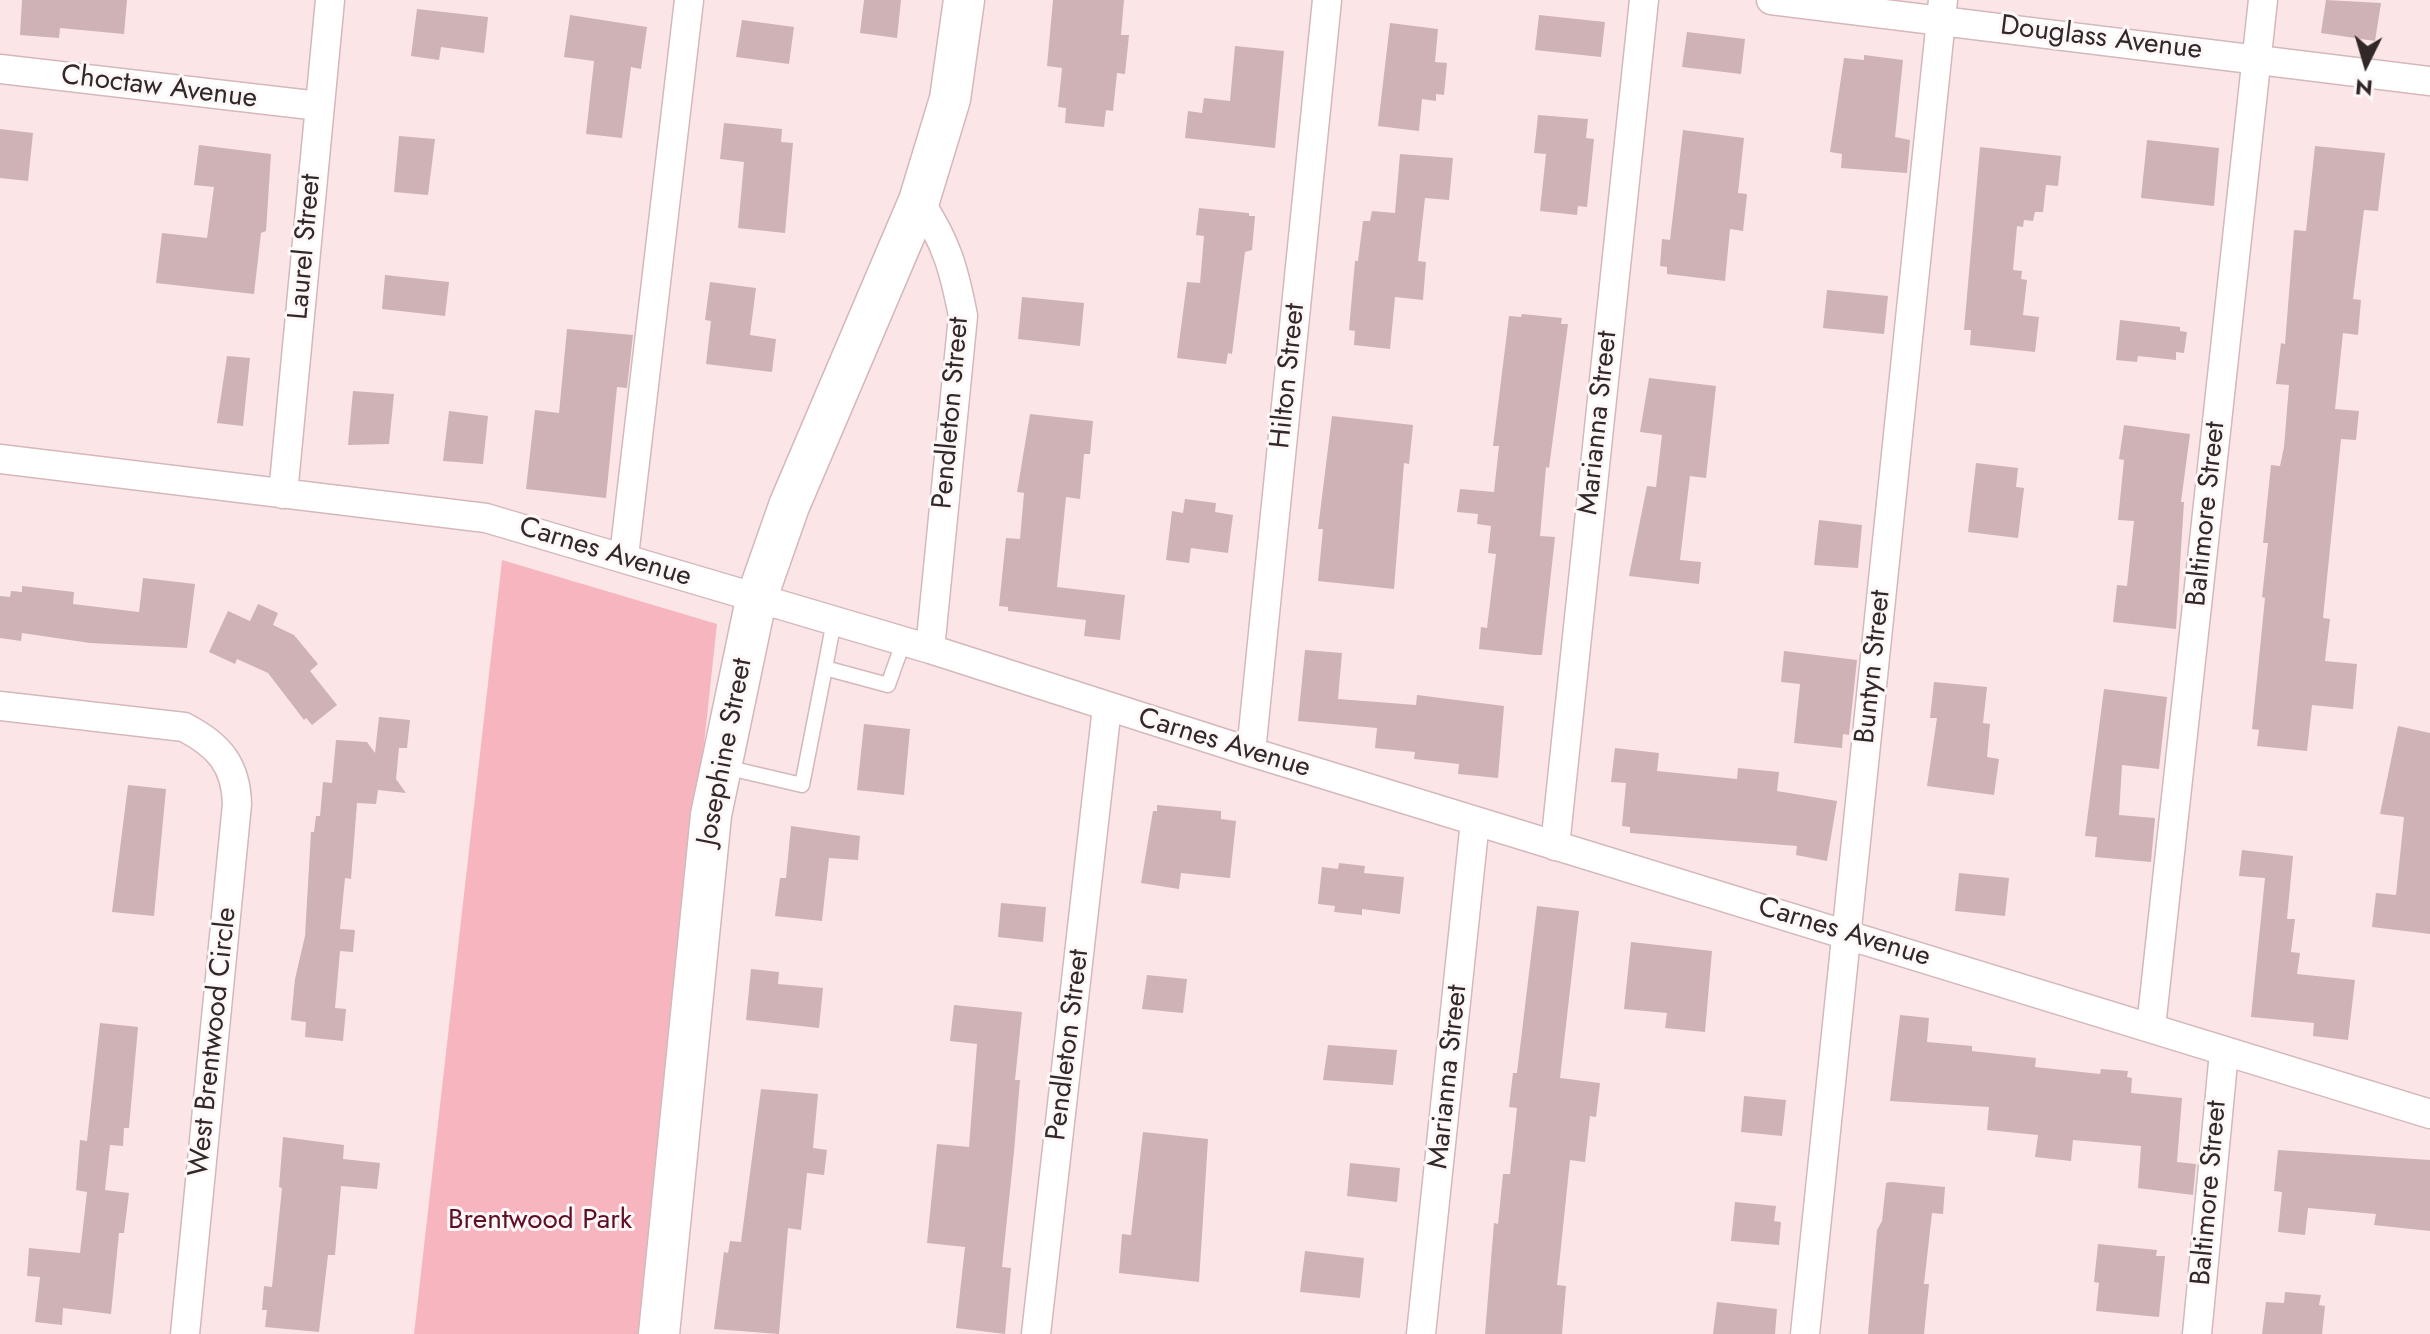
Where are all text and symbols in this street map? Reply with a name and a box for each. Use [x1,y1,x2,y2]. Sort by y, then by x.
street label: Douglass Avenue [1998,10,2204,68]
north arrow [2326,24,2406,104]
street label: Choctaw Avenue [59,59,259,117]
text: N [2354,71,2374,105]
street label: Laurel Street [283,173,329,321]
street label: Hilton Street [1265,302,1313,450]
street label: Pendleton Street [927,316,977,510]
street label: Marianna Street [1573,329,1625,517]
street label: Baltimore Street [2181,420,2233,608]
street label: Carnes Avenue [515,511,695,595]
street label: Buntyn Street [1849,589,1899,745]
street label: Josephine Street [691,656,761,848]
street label: Carnes Avenue [1134,702,1314,786]
street label: Carnes Avenue [1754,891,1934,975]
street label: West Brentwood Circle [183,906,245,1178]
street label: Pendleton Street [1041,947,1097,1143]
street label: Marianna Street [1423,983,1475,1171]
street label: Baltimore Street [2185,1099,2235,1287]
park label: Brentwood Park [448,1204,632,1238]

